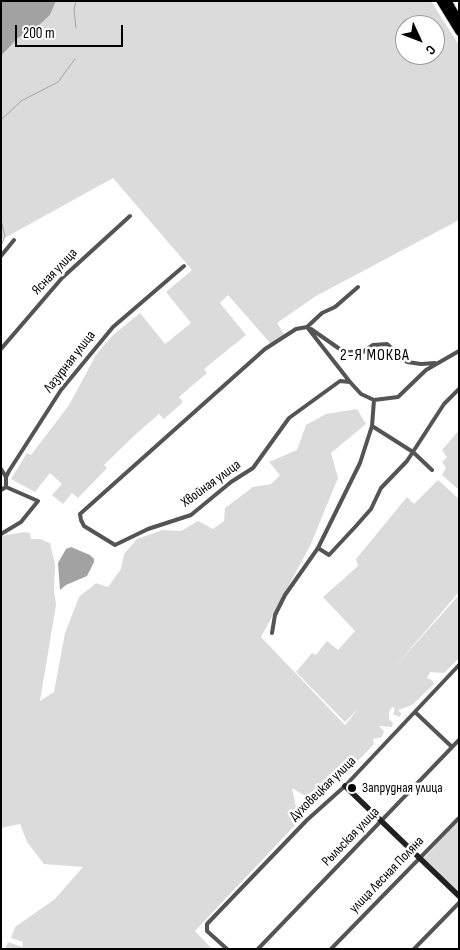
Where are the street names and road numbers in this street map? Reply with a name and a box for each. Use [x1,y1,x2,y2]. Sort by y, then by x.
street label: Ясная улица [29,245,81,299]
street label: Лазурная улица [41,328,99,396]
street label: Хвойная улица [178,457,244,511]
street label: Духовецкая улица [286,753,360,825]
street label: Рыльская улица [319,804,383,870]
street label: улица Лесная Поляна [346,833,428,917]

